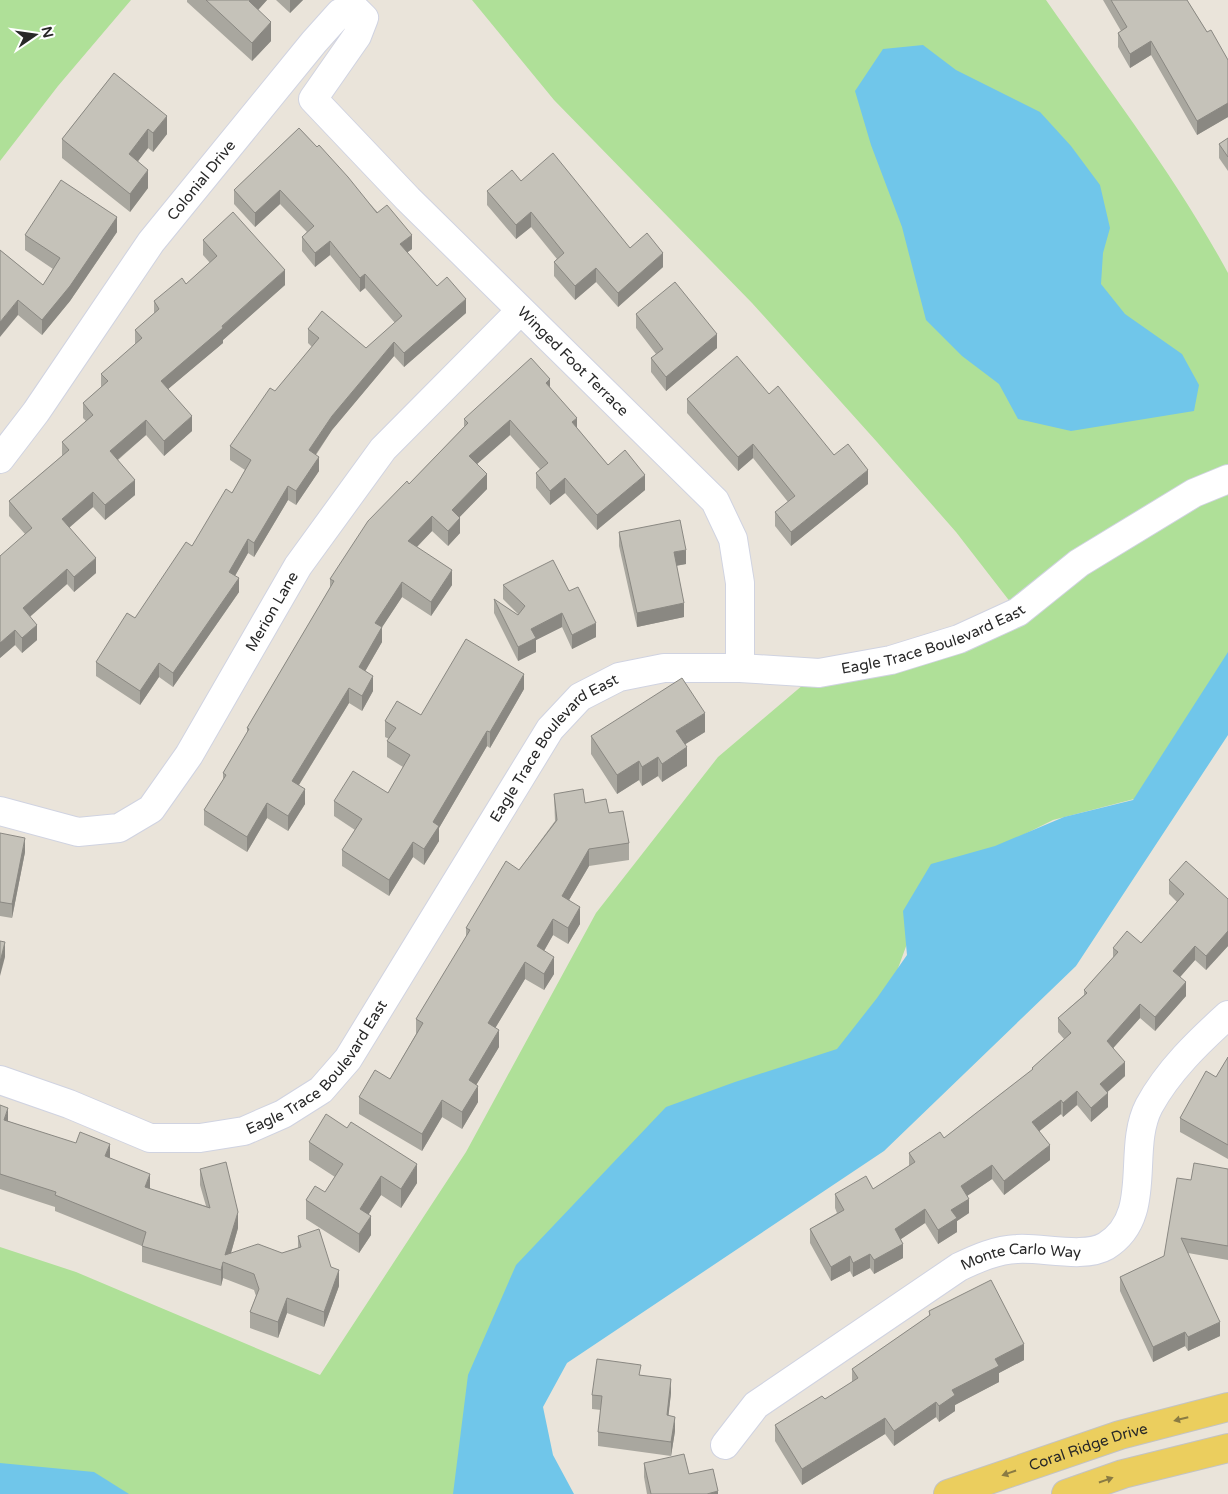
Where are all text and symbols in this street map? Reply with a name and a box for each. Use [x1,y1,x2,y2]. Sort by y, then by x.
north arrow [10,10,60,60]
text: N [38,25,57,40]
street label: Colonial Drive [163,137,239,224]
street label: Winged Foot Terrace [514,303,632,420]
street label: Merion Lane [242,568,302,655]
street label: Eagle Trace Boulevard East [840,601,1029,678]
street label: Eagle Trace Boulevard East [486,670,621,825]
street label: Eagle Trace Boulevard East [243,997,391,1138]
street label: Monte Carlo Way [958,1240,1081,1274]
one-way arrow [1173,1416,1188,1424]
street label: Coral Ridge Drive [1026,1419,1149,1475]
one-way arrow [1001,1469,1016,1477]
one-way arrow [1099,1476,1114,1484]

